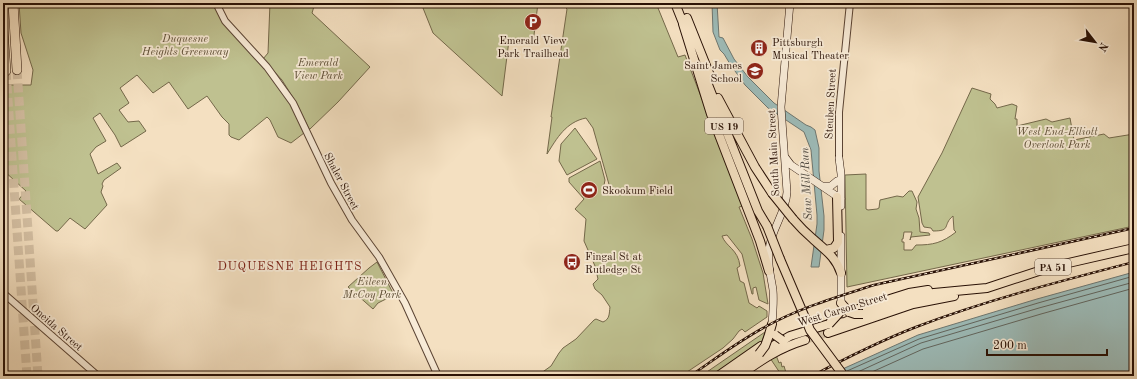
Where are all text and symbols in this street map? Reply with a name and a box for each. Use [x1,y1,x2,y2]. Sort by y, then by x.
parking icon: Emerald View Park Trailhead [523,12,543,32]
north arrow [1075,22,1115,62]
park label: Duquesne Heights Greenway [141,34,229,58]
place label: Emerald View Park Trailhead [497,36,569,60]
building icon: Pittsburgh Musical Theater [749,38,769,58]
place label: Pittsburgh Musical Theater [772,38,849,62]
text: N [1095,40,1109,53]
park label: Emerald View Park [293,58,343,82]
place label: Saint James School [684,61,742,85]
school or university icon: Saint James School [745,61,765,81]
street label: Steuben Street [824,68,839,140]
street label: South Main Street [767,109,782,197]
road number: US 19 [705,118,743,134]
park label: West End-Elliott Overlook Park [1016,127,1098,151]
water label: Saw Mill Run [799,147,815,221]
street label: Shaler Street [321,151,360,212]
sports icon: Skookum Field [579,180,599,200]
place label: Skookum Field [602,186,673,197]
bus stop icon: Fingal St at Rutledge St [562,252,582,272]
place label: Fingal St at Rutledge St [585,252,642,276]
road number: PA 51 [1035,259,1071,275]
district label: DUQUESNE HEIGHTS [218,261,362,273]
park label: Eileen McCoy Park [342,277,402,301]
street label: West Carson Street [796,292,889,329]
street label: Oneida Street [28,303,84,354]
scale bar [987,331,1107,357]
text: 200 m [993,340,1027,352]

